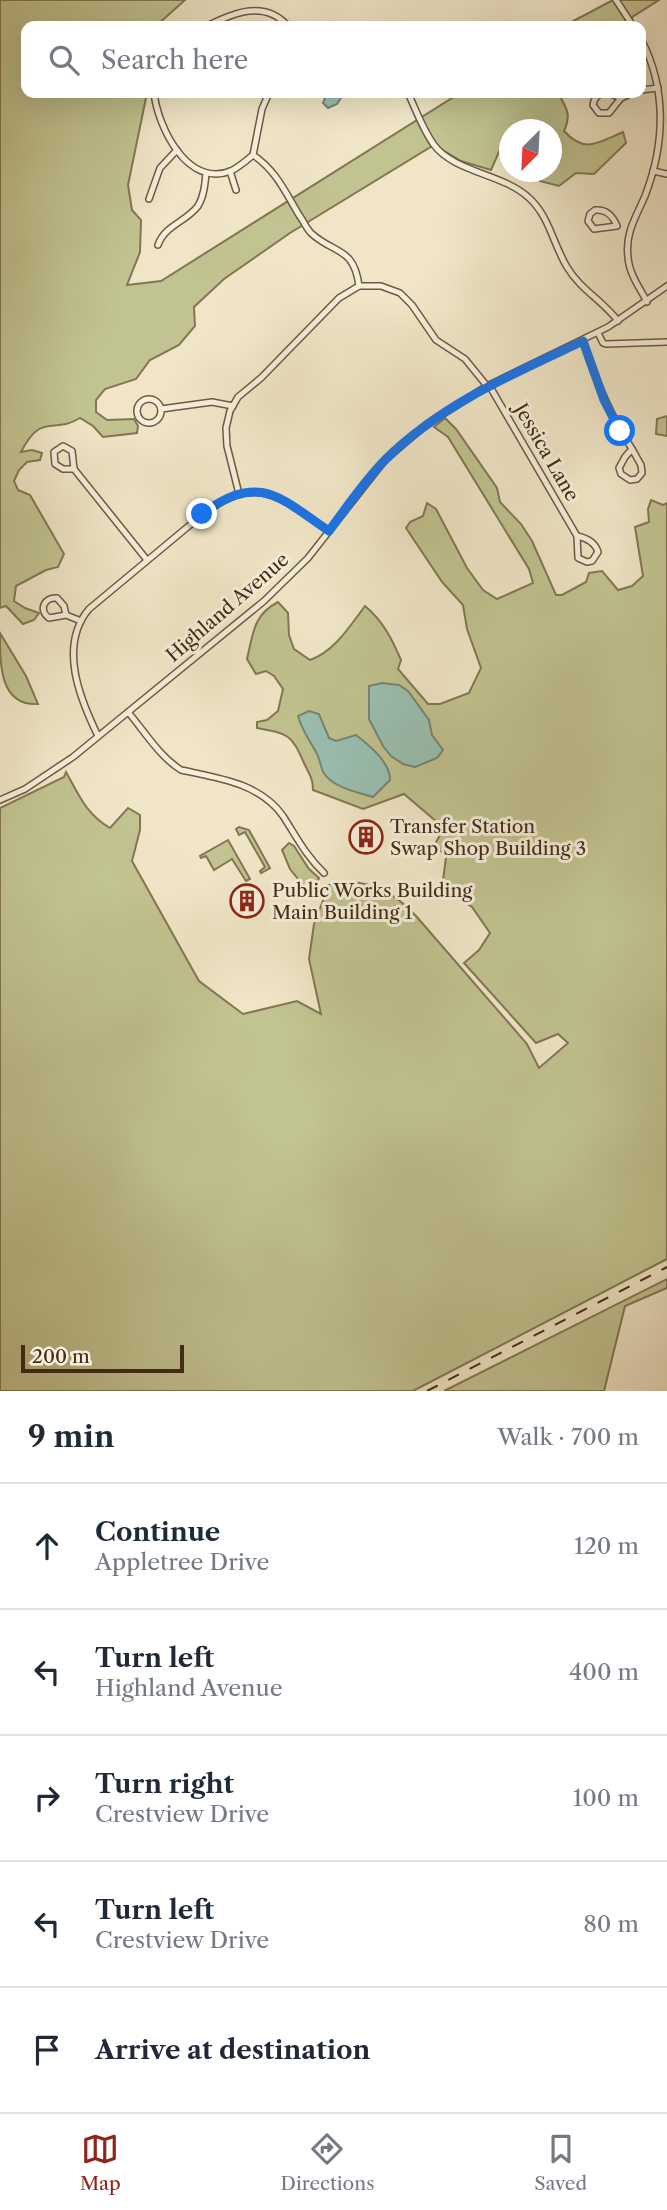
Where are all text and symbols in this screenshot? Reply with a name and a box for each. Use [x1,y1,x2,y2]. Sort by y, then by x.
search box [21,21,646,98]
icon: search [45,41,83,79]
text: Search here [101,44,248,76]
north arrow [499,119,562,182]
street label: Jessica Lane [508,397,584,505]
route start [604,415,635,446]
route end [186,498,217,529]
street label: Highland Avenue [161,548,293,667]
place label: Transfer Station Swap Shop Building 3 [390,815,586,860]
building icon: Transfer Station Swap Shop Building 3 [347,818,385,856]
place label: Public Works Building Main Building 1 [272,879,473,924]
building icon: Public Works Building Main Building 1 [228,882,266,920]
scale bar [21,1342,184,1374]
text: 200 m [32,1345,90,1368]
text: 9 min [28,1418,115,1455]
text: Walk · 700 m [497,1423,639,1451]
text: Continue [95,1516,220,1548]
icon: ahead [28,1527,66,1565]
text: 120 m [574,1532,639,1560]
text: Appletree Drive [95,1548,269,1576]
text: Turn left [95,1642,214,1674]
icon: left [28,1653,66,1691]
text: 400 m [569,1658,639,1686]
text: Highland Avenue [95,1674,283,1702]
text: Turn right [95,1768,234,1800]
icon: right [28,1779,66,1817]
text: 100 m [573,1784,639,1812]
text: Crestview Drive [95,1800,269,1828]
text: Turn left [95,1894,214,1926]
icon: left [28,1905,66,1943]
text: 80 m [583,1910,639,1938]
text: Crestview Drive [95,1926,269,1954]
icon: arrive [28,2031,66,2069]
text: Arrive at destination [95,2034,370,2066]
tab: Map [80,2130,121,2195]
tab: Directions [281,2130,374,2195]
tab: Saved [534,2130,587,2195]

